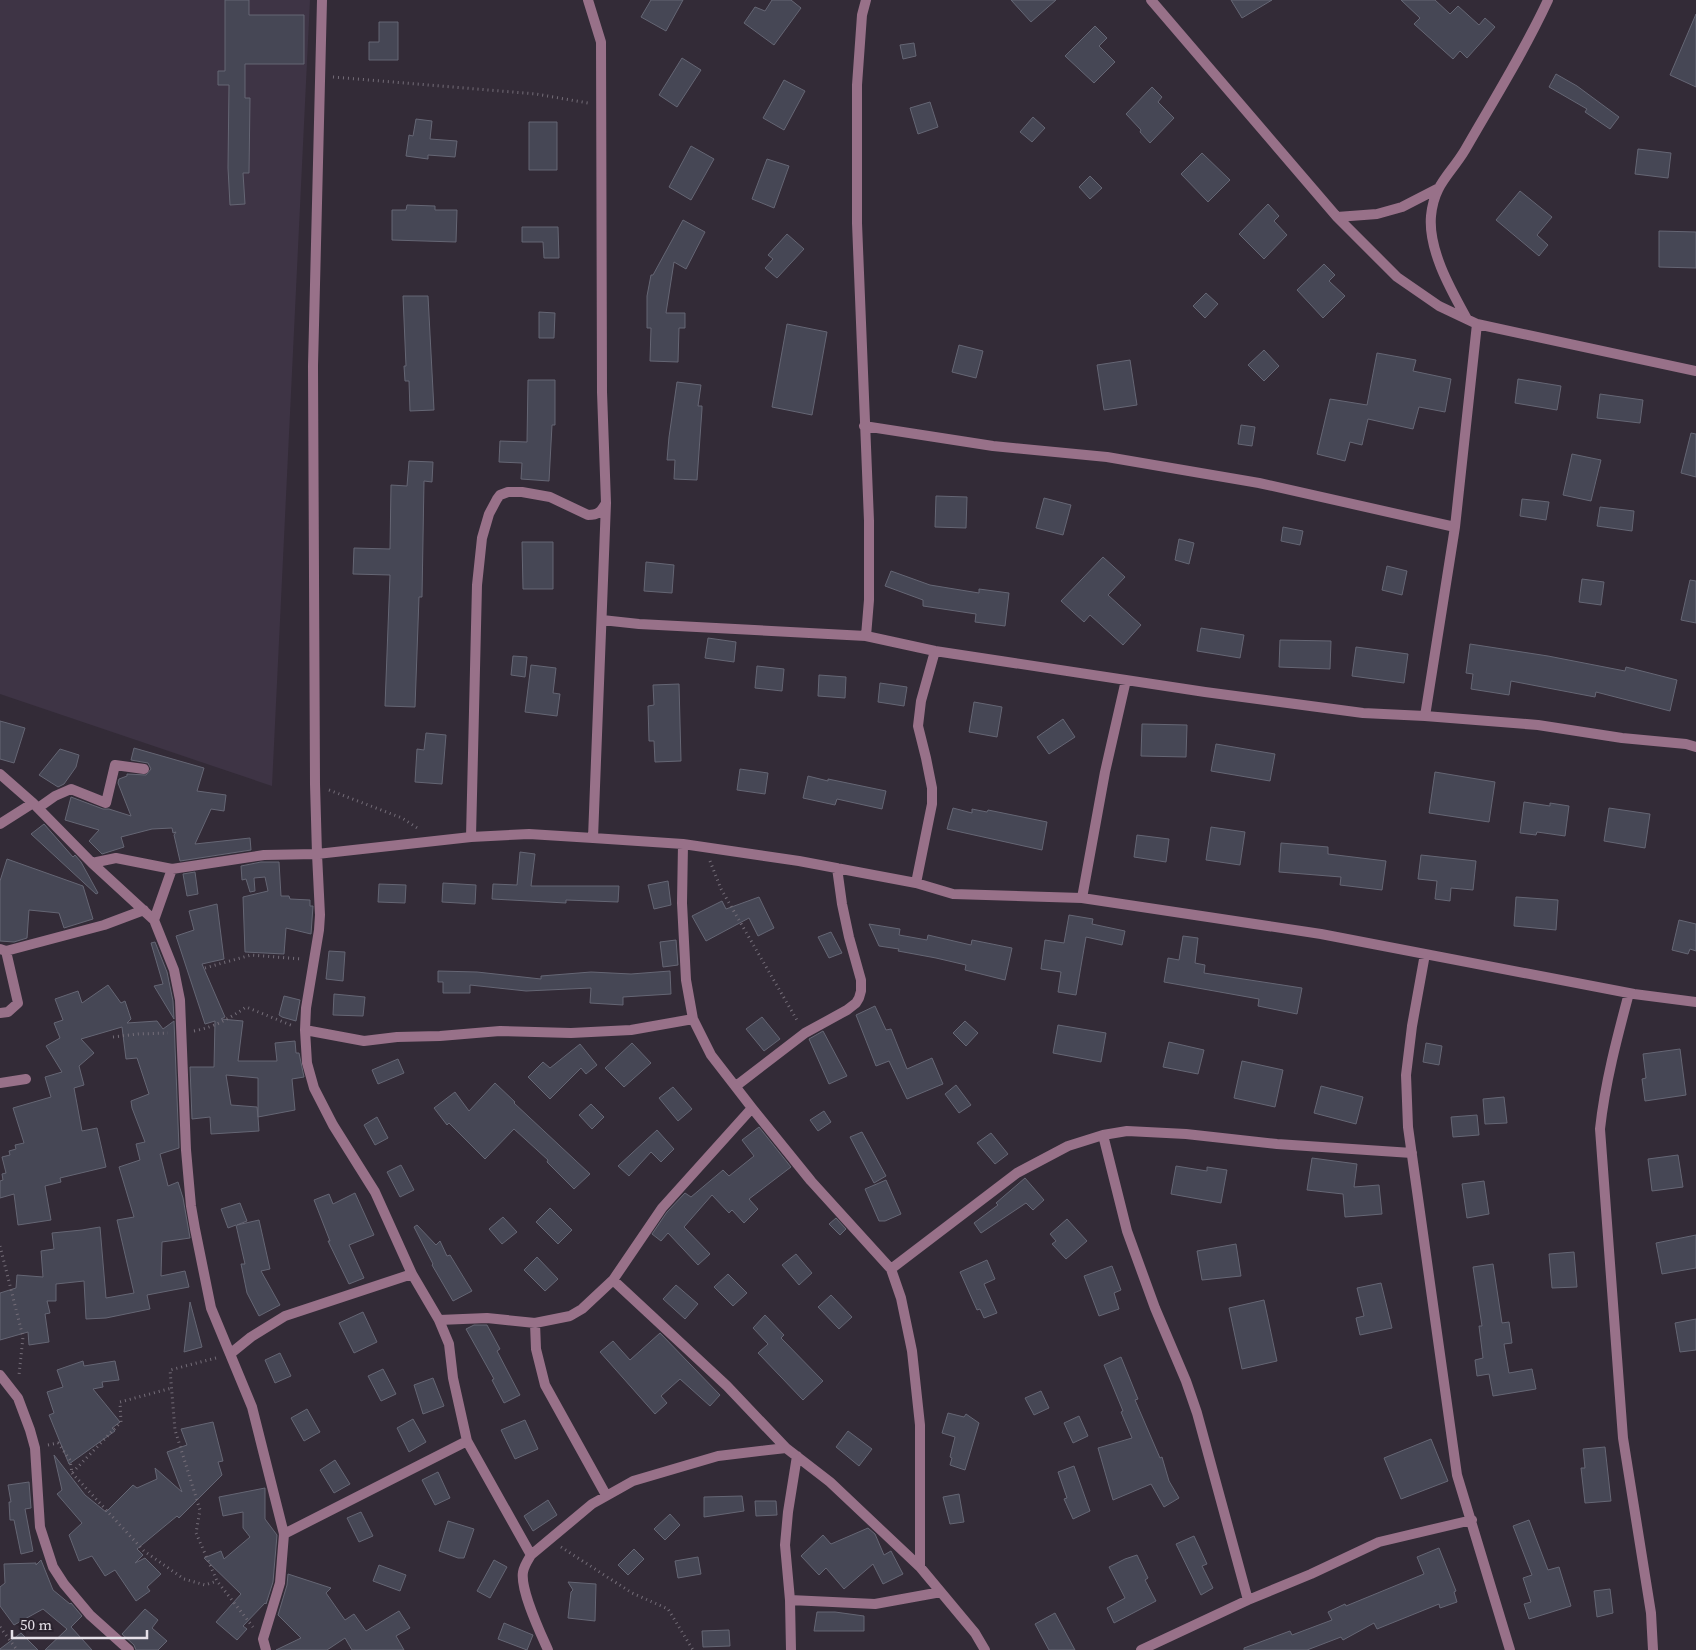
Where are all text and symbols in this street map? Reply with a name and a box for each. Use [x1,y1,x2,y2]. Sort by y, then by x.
scale bar [12,1608,148,1640]
text: 50 m [20,1614,52,1635]

